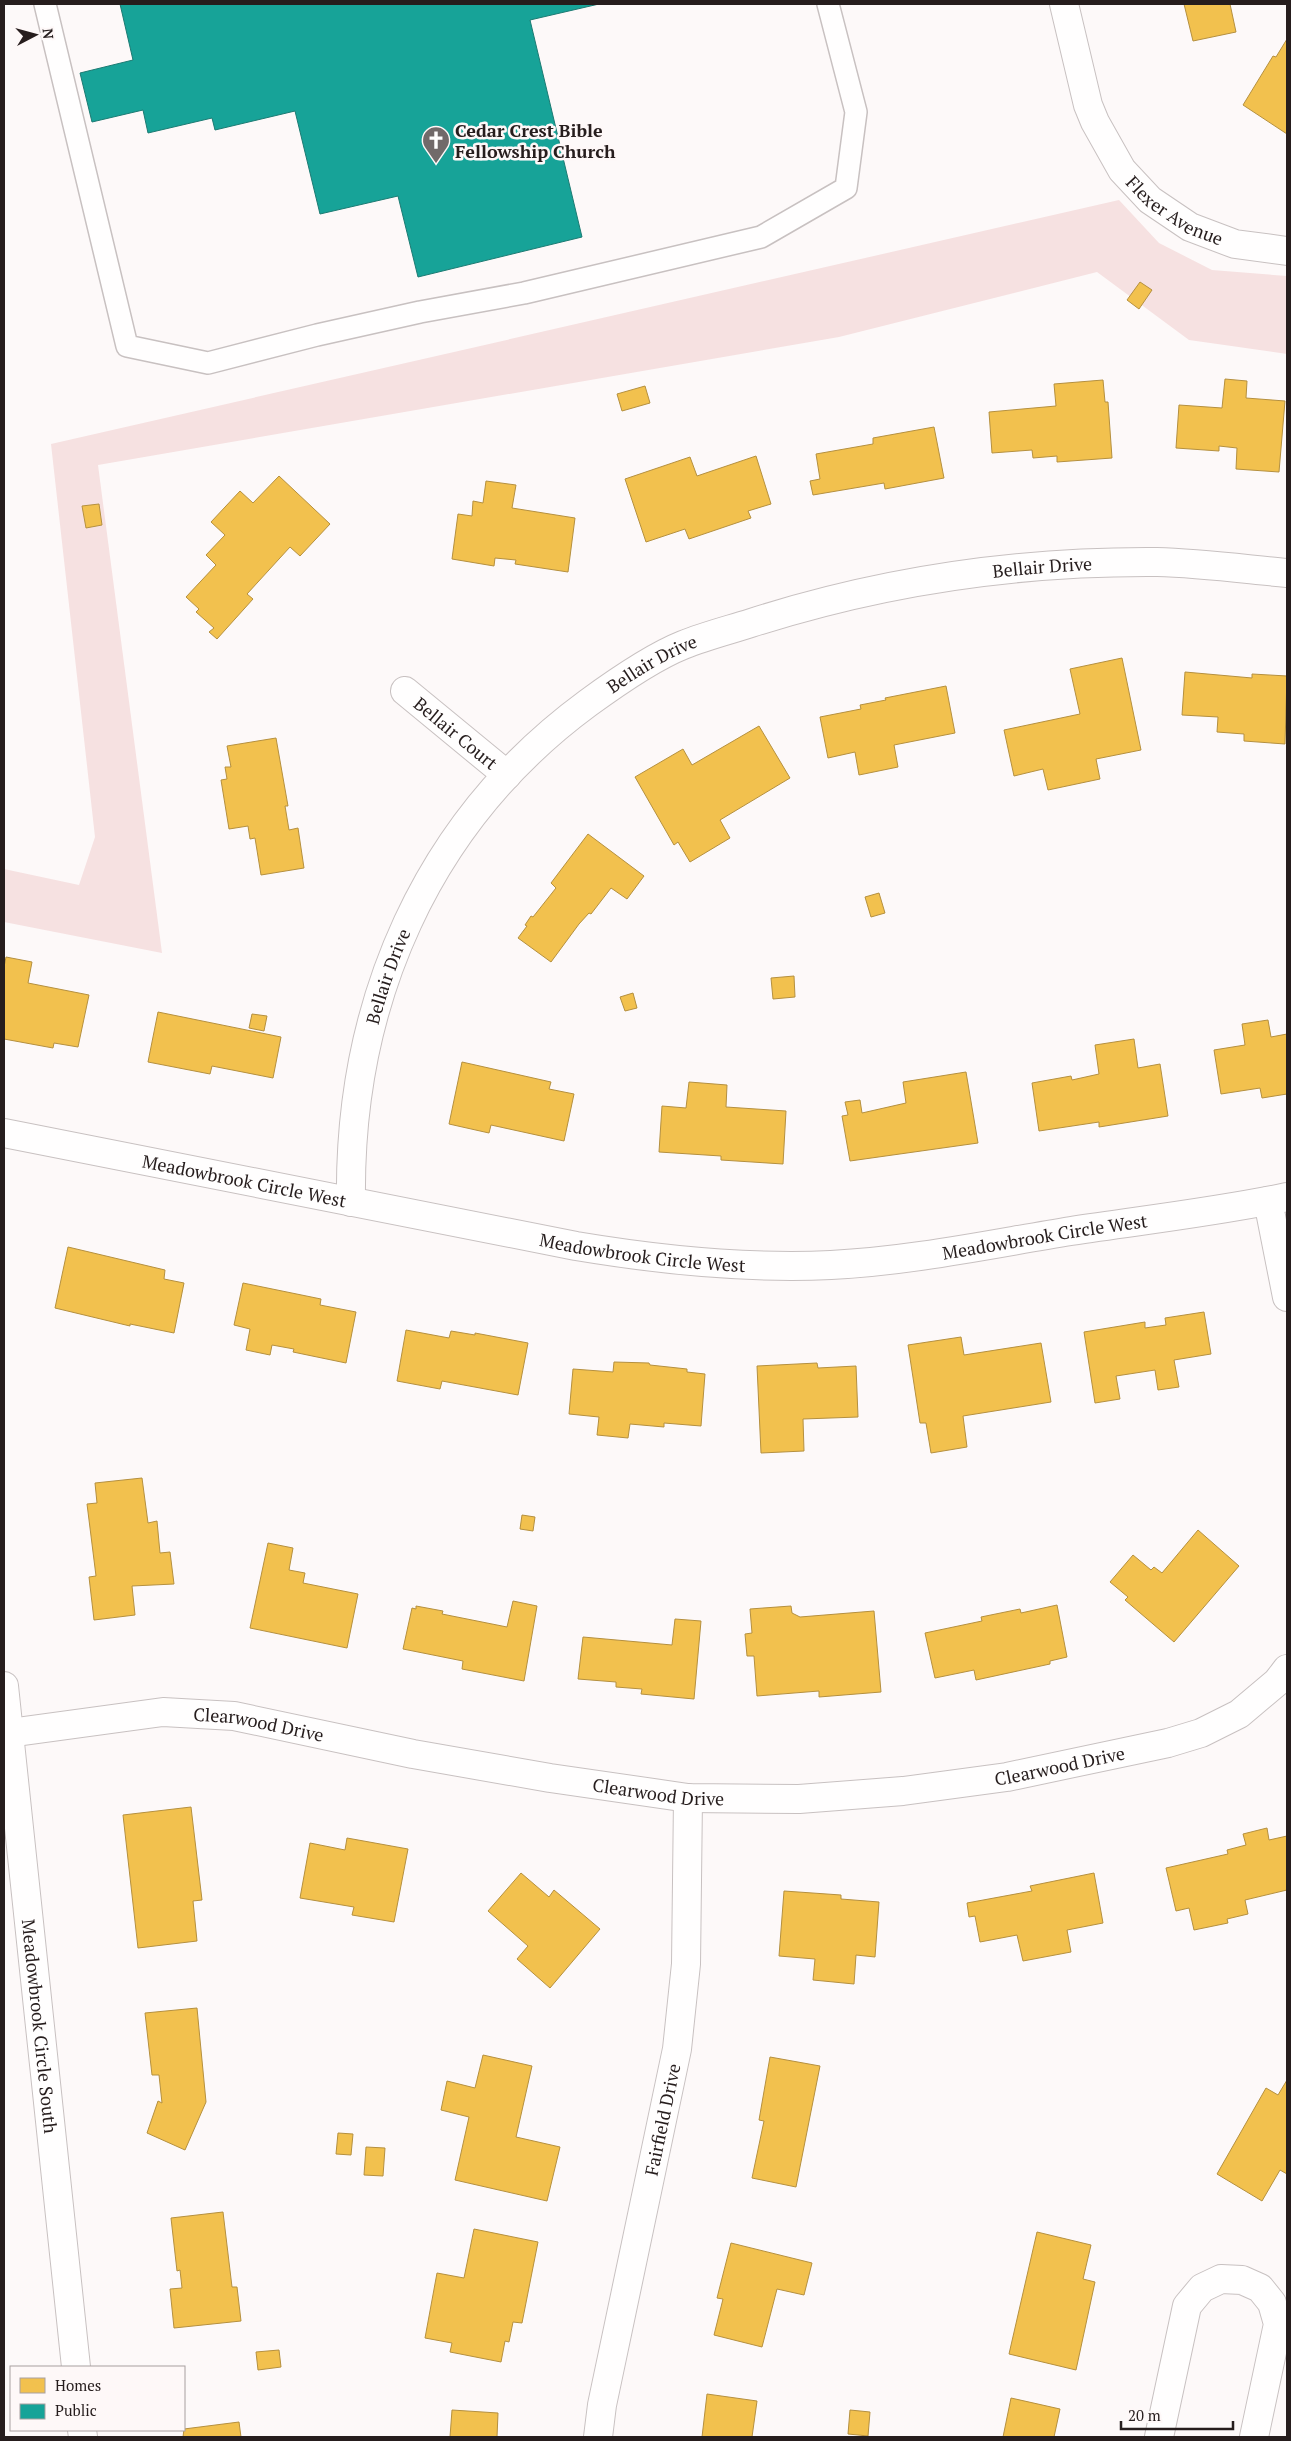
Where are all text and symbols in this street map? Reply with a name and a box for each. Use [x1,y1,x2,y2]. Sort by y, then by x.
north arrow [10,10,60,60]
text: N [38,27,58,40]
place label: Cedar Crest Bible Fellowship Church [455,118,616,163]
church icon: Cedar Crest Bible Fellowship Church [421,125,451,164]
street label: Flexer Avenue [1121,170,1227,250]
street label: Bellair Drive [991,551,1092,583]
street label: Bellair Drive [602,629,700,698]
street label: Bellair Court [409,691,503,775]
street label: Bellair Drive [360,925,415,1027]
street label: Meadowbrook Circle West [140,1149,349,1212]
street label: Meadowbrook Circle West [940,1208,1149,1265]
street label: Meadowbrook Circle West [538,1227,746,1277]
street label: Clearwood Drive [193,1702,326,1747]
street label: Clearwood Drive [993,1740,1127,1791]
street label: Clearwood Drive [591,1772,724,1811]
street label: Meadowbrook Circle South [17,1918,63,2135]
street label: Fairfield Drive [639,2061,686,2178]
legend [10,2366,185,2431]
text: Homes [55,2375,101,2395]
scale bar [1121,2398,1234,2430]
text: Public [55,2400,97,2420]
text: 20 m [1128,2405,1161,2425]

